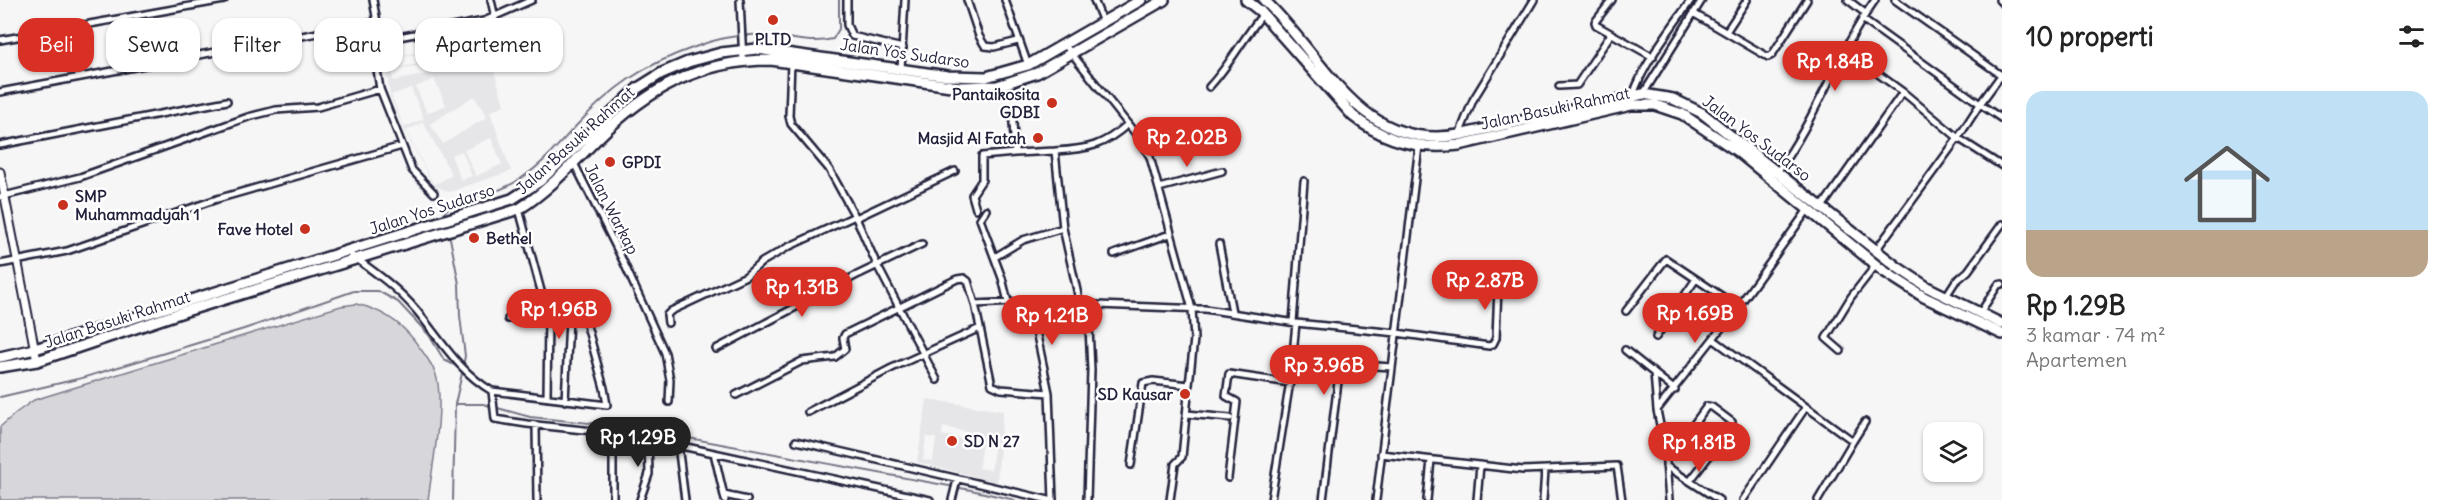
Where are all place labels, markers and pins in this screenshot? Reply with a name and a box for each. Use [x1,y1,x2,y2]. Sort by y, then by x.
marker: PLTD [766,13,780,27]
place label: PLTD [755,29,791,49]
pin: Rp 1.84B [1773,41,1897,92]
place label: Pantaikosita GDBI [952,84,1040,122]
marker: Pantaikosita GDBI [1045,96,1059,110]
pin: Rp 2.02B [1125,117,1249,168]
place label: Masjid Al Fatah [917,128,1026,148]
marker: Masjid Al Fatah [1031,131,1045,145]
place label: GPDI [622,152,661,172]
marker: GPDI [603,155,617,169]
place label: SMP Muhammadyah 1 [75,186,200,225]
marker: SMP Muhammadyah 1 [56,198,70,212]
place label: Fave Hotel [218,219,293,239]
marker: Fave Hotel [298,222,312,236]
place label: Bethel [486,228,532,248]
marker: Bethel [467,231,481,245]
pin: Rp 2.87B [1423,260,1547,311]
pin: Rp 1.31B [740,267,864,318]
pin: Rp 1.96B [497,289,621,340]
pin: Rp 1.69B [1633,293,1757,344]
pin: Rp 1.21B [990,295,1114,346]
pin: Rp 3.96B [1262,345,1386,396]
place label: SD Kausar [1098,384,1173,404]
marker: SD Kausar [1178,387,1192,401]
pin: Rp 1.29B [576,417,700,468]
pin: Rp 1.81B [1637,422,1761,473]
place label: SD N 27 [964,431,1020,451]
marker: SD N 27 [945,434,959,448]

